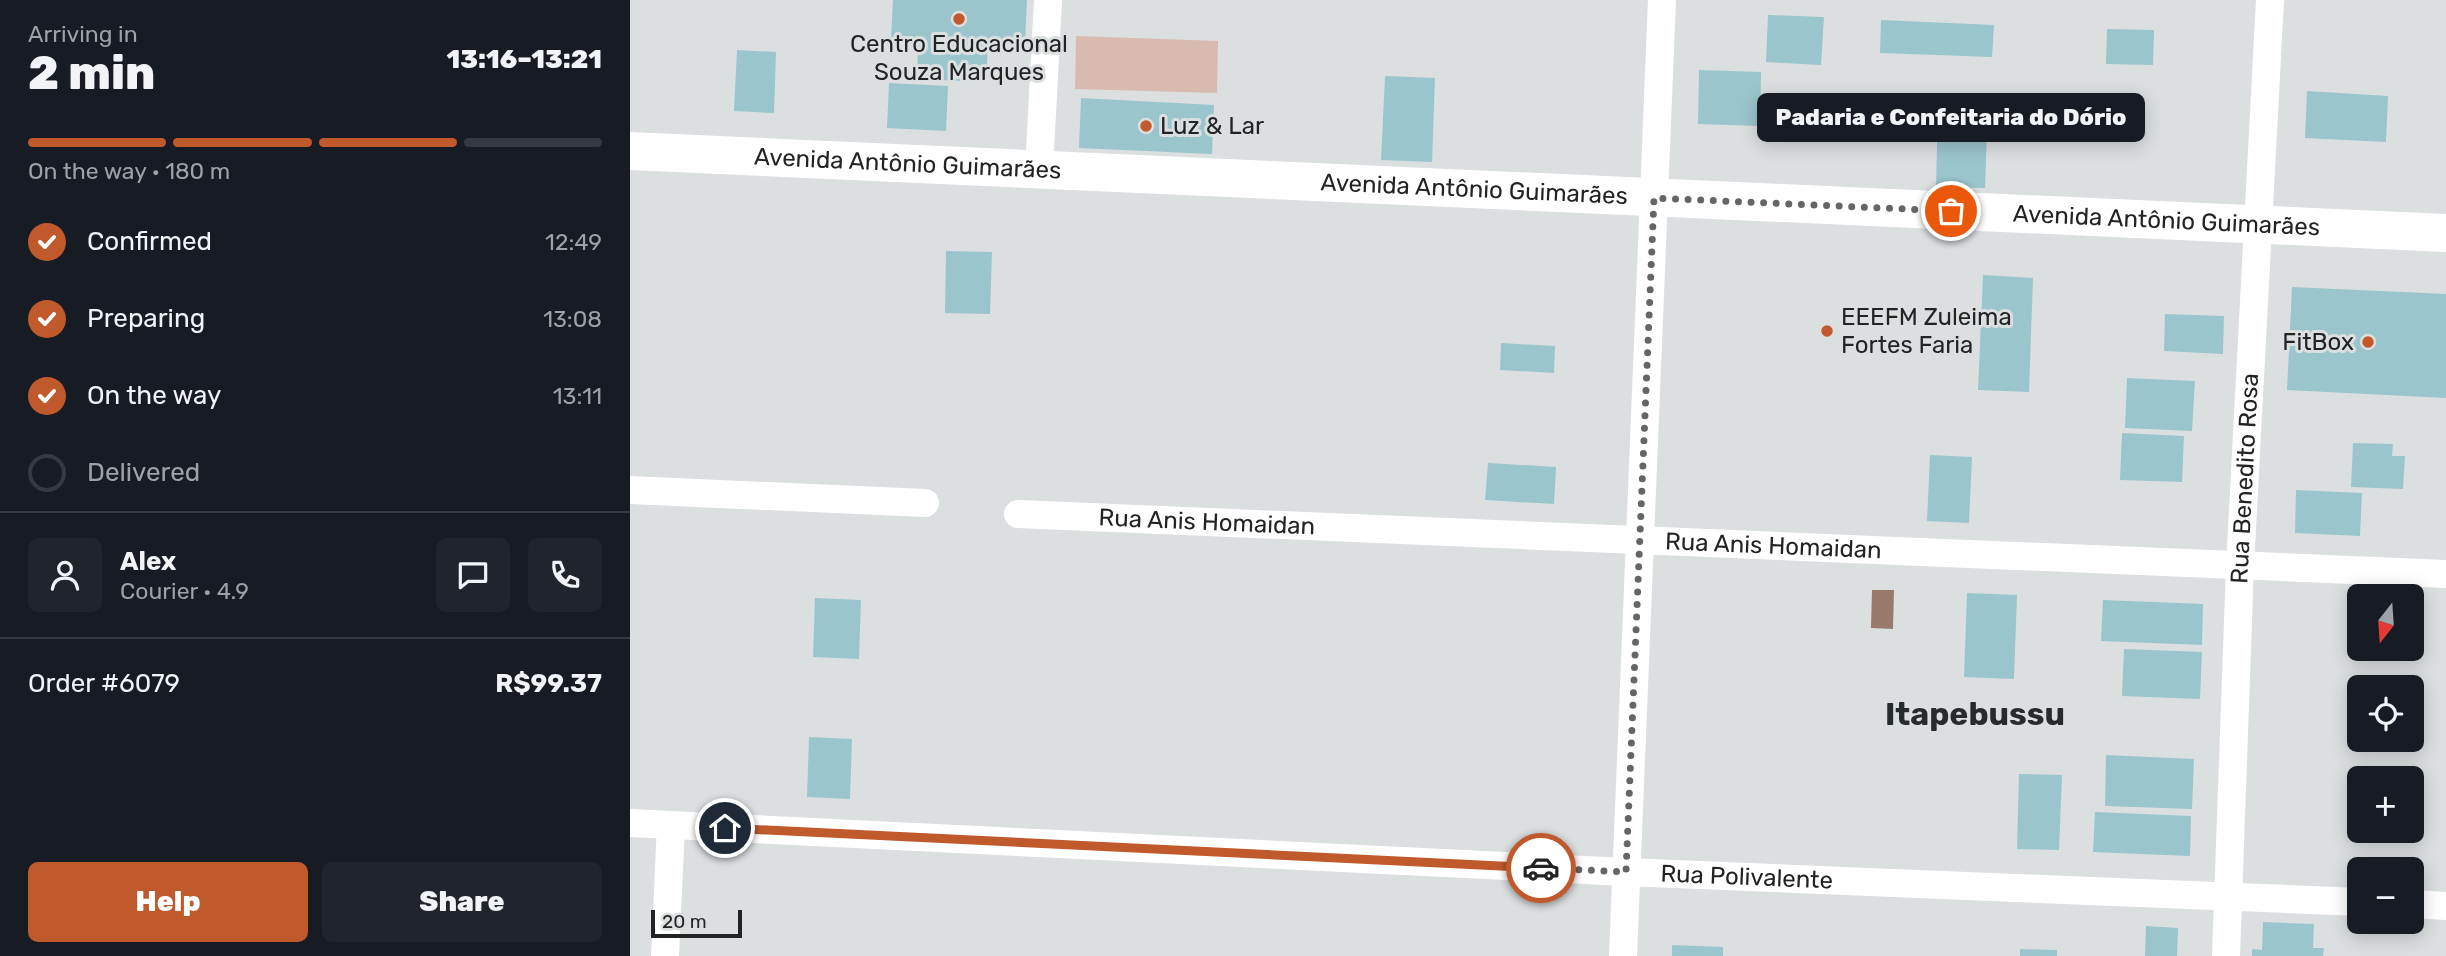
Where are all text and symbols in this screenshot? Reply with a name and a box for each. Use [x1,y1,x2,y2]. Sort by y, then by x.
marker: Centro Educacional Souza Marques [951,11,967,27]
text: Arriving in [28,20,138,48]
place label: Centro Educacional Souza Marques [850,30,1068,86]
text: 13:16–13:21 [447,44,602,75]
text: 2 min [28,46,155,101]
callout: Padaria e Confeitaria do Dório [1757,92,2145,141]
text: Padaria e Confeitaria do Dório [1776,103,2126,131]
place label: Luz & Lar [1160,112,1264,140]
marker: Luz & Lar [1138,118,1154,134]
street label: Avenida Antônio Guimarães [753,143,1062,184]
text: On the way · 180 m [28,157,230,185]
street label: Avenida Antônio Guimarães [1320,168,1628,210]
pin [1921,181,1981,241]
icon: bag [1932,192,1970,230]
street label: Avenida Antônio Guimarães [2012,199,2321,241]
icon: check [28,223,66,261]
text: Confirmed [87,226,212,257]
text: 12:49 [545,228,602,256]
icon: check [28,300,66,338]
text: Preparing [87,303,205,334]
place label: EEEFM Zuleima Fortes Faria [1841,303,2012,359]
text: 13:08 [543,305,602,333]
marker: EEEFM Zuleima Fortes Faria [1819,323,1835,339]
place label: FitBox [2282,328,2354,356]
marker: FitBox [2360,334,2376,350]
street label: Rua Benedito Rosa [2225,372,2264,584]
icon: check [28,377,66,415]
text: On the way [87,380,221,411]
text: 13:11 [553,382,602,410]
text: Delivered [87,457,200,488]
street label: Rua Anis Homaidan [1098,503,1316,540]
street label: Rua Anis Homaidan [1664,527,1882,564]
button: person [28,538,102,612]
button: chat [436,538,510,612]
button: phone [528,538,602,612]
text: Alex [120,546,176,577]
text: Courier · 4.9 [120,577,249,605]
north arrow [2347,584,2424,662]
map controls [2347,584,2424,934]
text: Order #6079 [28,668,180,699]
text: R$99.37 [495,668,602,699]
button: locate [2347,675,2424,752]
district label: Itapebussu [1885,695,2065,733]
button: + [2347,766,2424,843]
pin [695,798,755,858]
icon: home [706,809,744,847]
courier [1506,833,1576,903]
icon: car [1522,849,1560,887]
button: − [2347,857,2424,934]
street label: Rua Polivalente [1660,859,1833,894]
button: Help [28,862,308,942]
button: Share [322,862,602,942]
scale bar [651,907,742,939]
text: 20 m [662,910,707,933]

